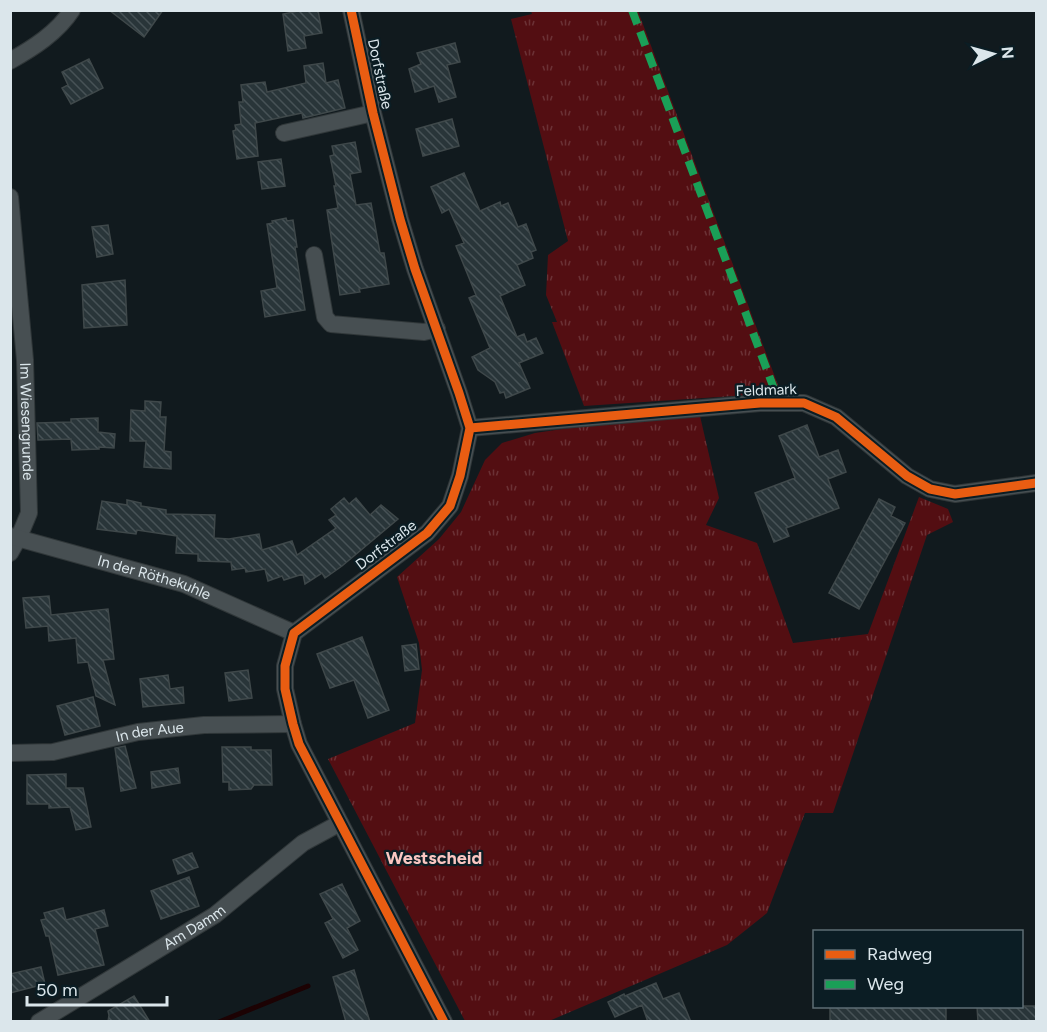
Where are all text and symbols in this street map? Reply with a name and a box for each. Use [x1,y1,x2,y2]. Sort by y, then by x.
north arrow [963,24,1023,84]
street label: Dorfstraße [364,37,396,111]
text: N [997,46,1017,60]
street label: Im Wiesengrunde [16,362,37,480]
street label: Feldmark [735,380,798,400]
street label: Dorfstraße [352,516,420,574]
street label: In der Röthekuhle [95,552,214,604]
street label: In der Aue [114,718,185,746]
district label: Westscheid [386,847,482,869]
street label: Am Damm [160,901,229,953]
legend [813,930,1023,1008]
text: Radweg [867,943,932,965]
scale bar [27,969,166,1007]
text: Weg [867,973,904,995]
text: 50 m [36,979,78,1001]

